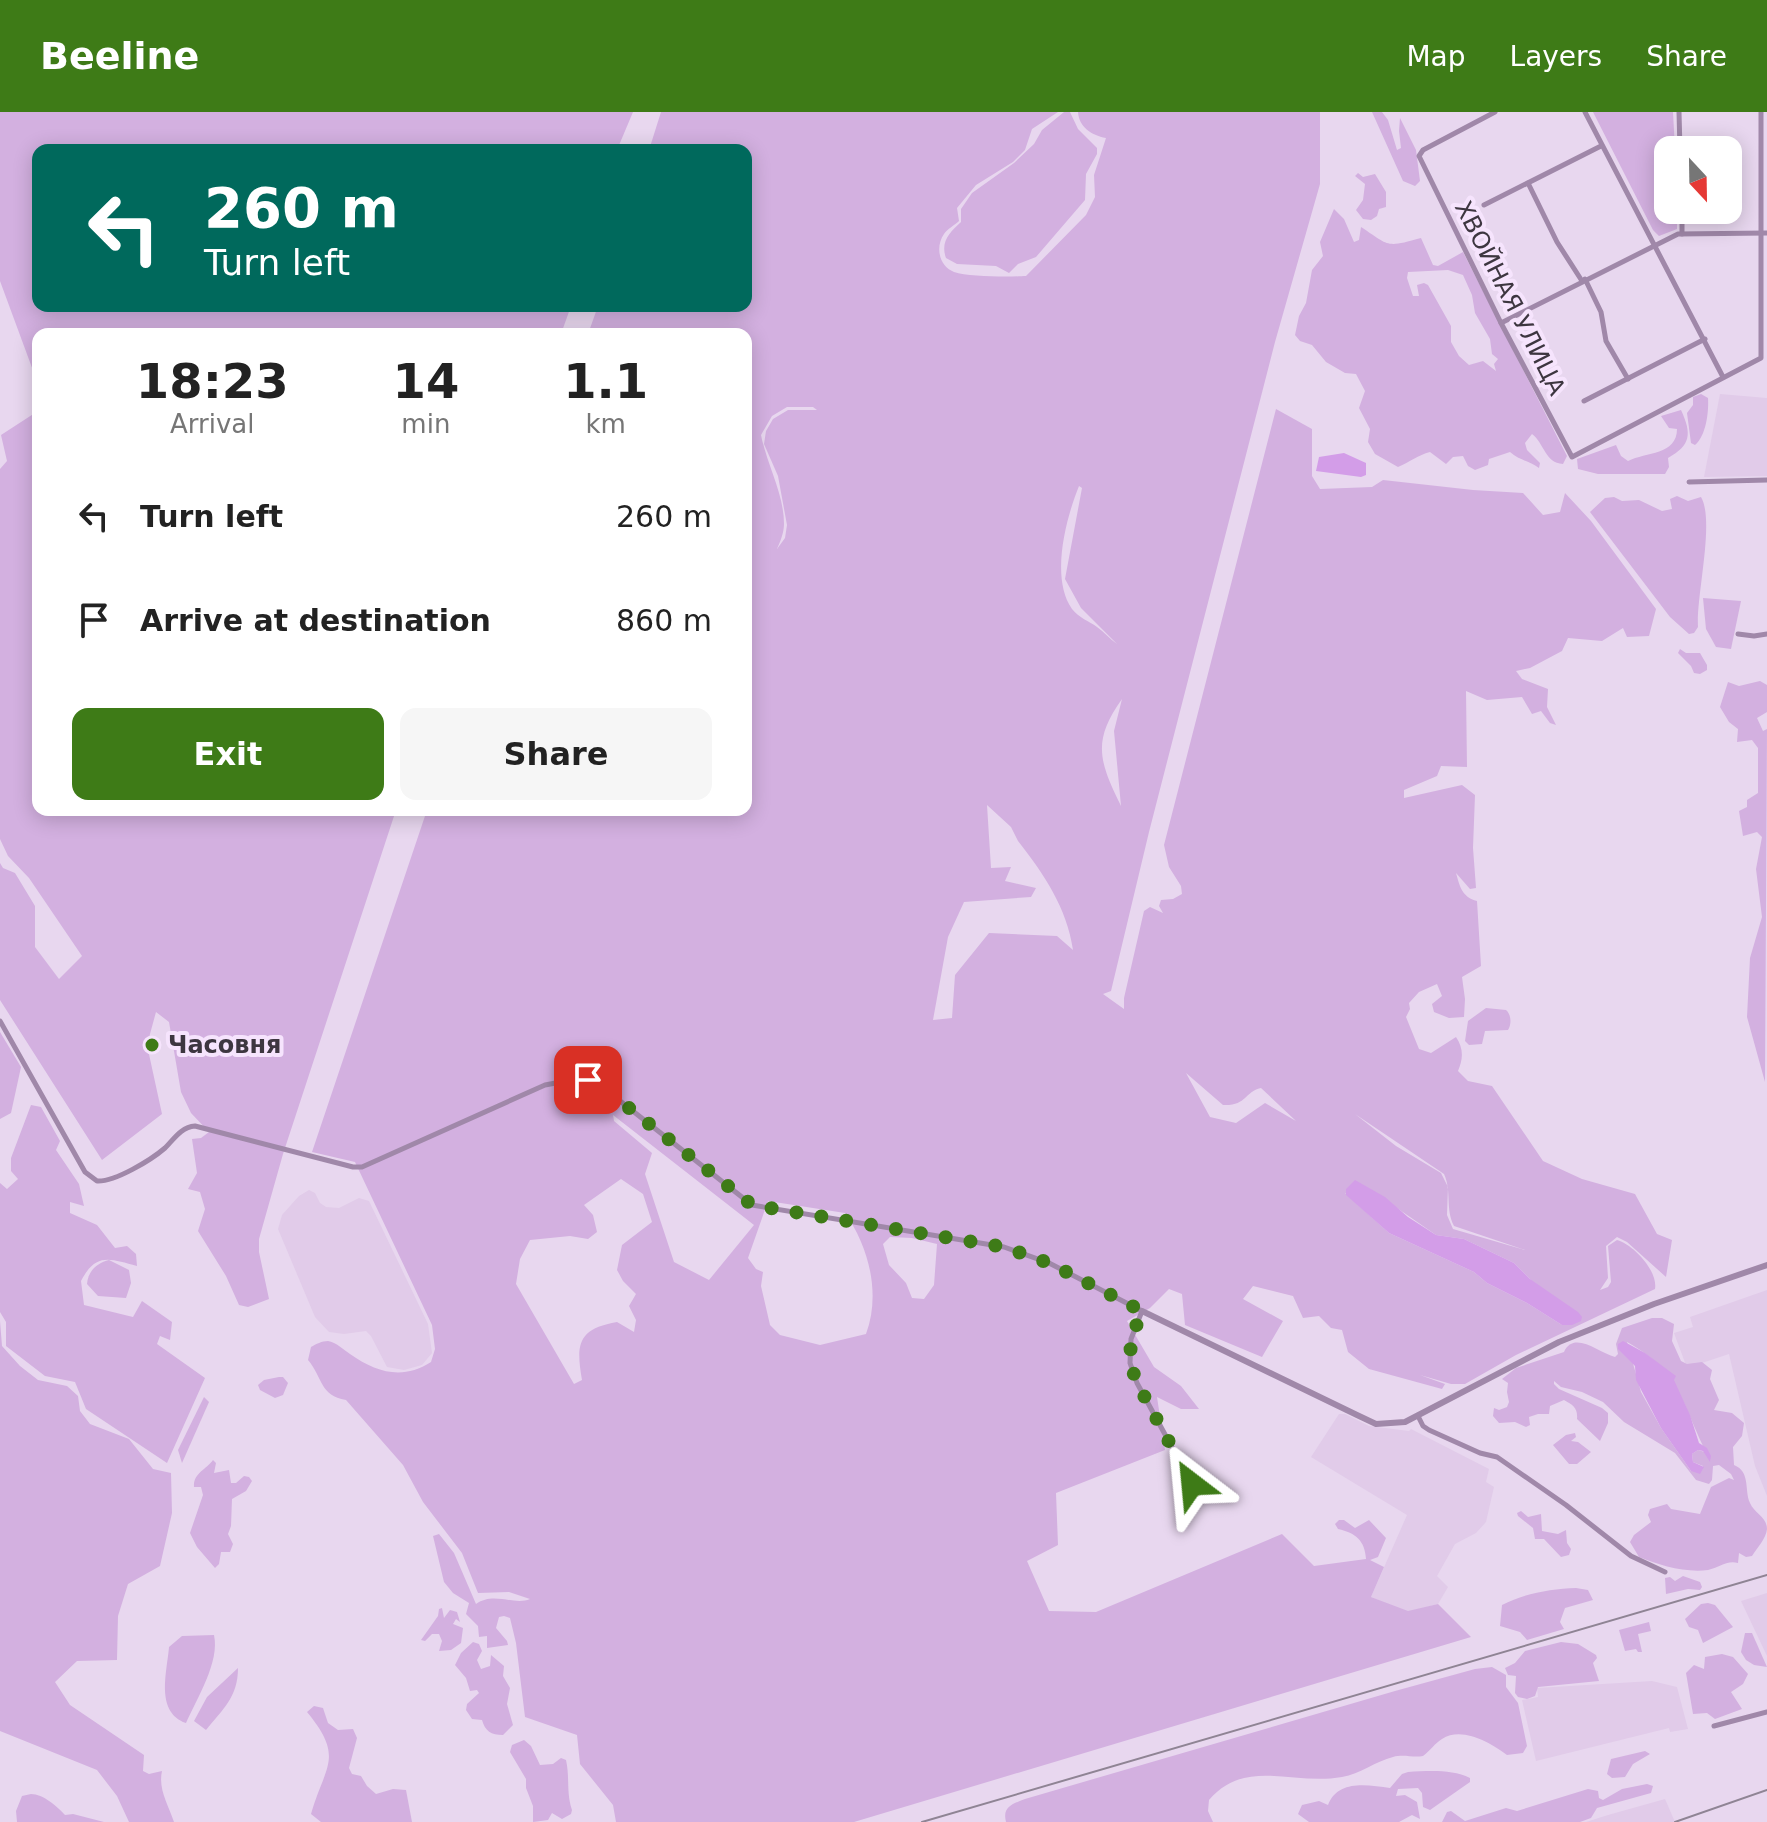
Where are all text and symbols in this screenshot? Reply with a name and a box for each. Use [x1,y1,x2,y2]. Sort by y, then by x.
text: Beeline [40,34,199,78]
text: Map [1406,40,1466,73]
text: Layers [1510,40,1602,73]
text: Share [1646,40,1727,73]
north arrow [1654,136,1742,224]
map controls [1654,136,1742,224]
text: 260 m [204,175,399,240]
icon: left [72,176,176,280]
street label: ХВОЙНАЯ УЛИЦА [1449,196,1572,400]
text: Turn left [204,242,350,283]
text: 18:23 [136,353,289,409]
text: 14 [392,353,459,409]
text: 1.1 [563,353,648,409]
text: Arrival [170,409,254,439]
text: min [401,409,450,439]
text: km [585,409,626,439]
icon: left [72,494,116,538]
text: Turn left [140,499,283,534]
text: 260 m [616,499,712,534]
icon: arrive [72,598,116,642]
text: Arrive at destination [140,603,491,638]
text: 860 m [616,603,712,638]
button: Exit [72,708,384,800]
button: Share [400,708,712,800]
place label: Часовня [168,1031,281,1059]
marker: Часовня [143,1036,161,1054]
pin [554,1046,622,1114]
icon: arrive [566,1058,610,1102]
position arrow [1150,1442,1234,1526]

